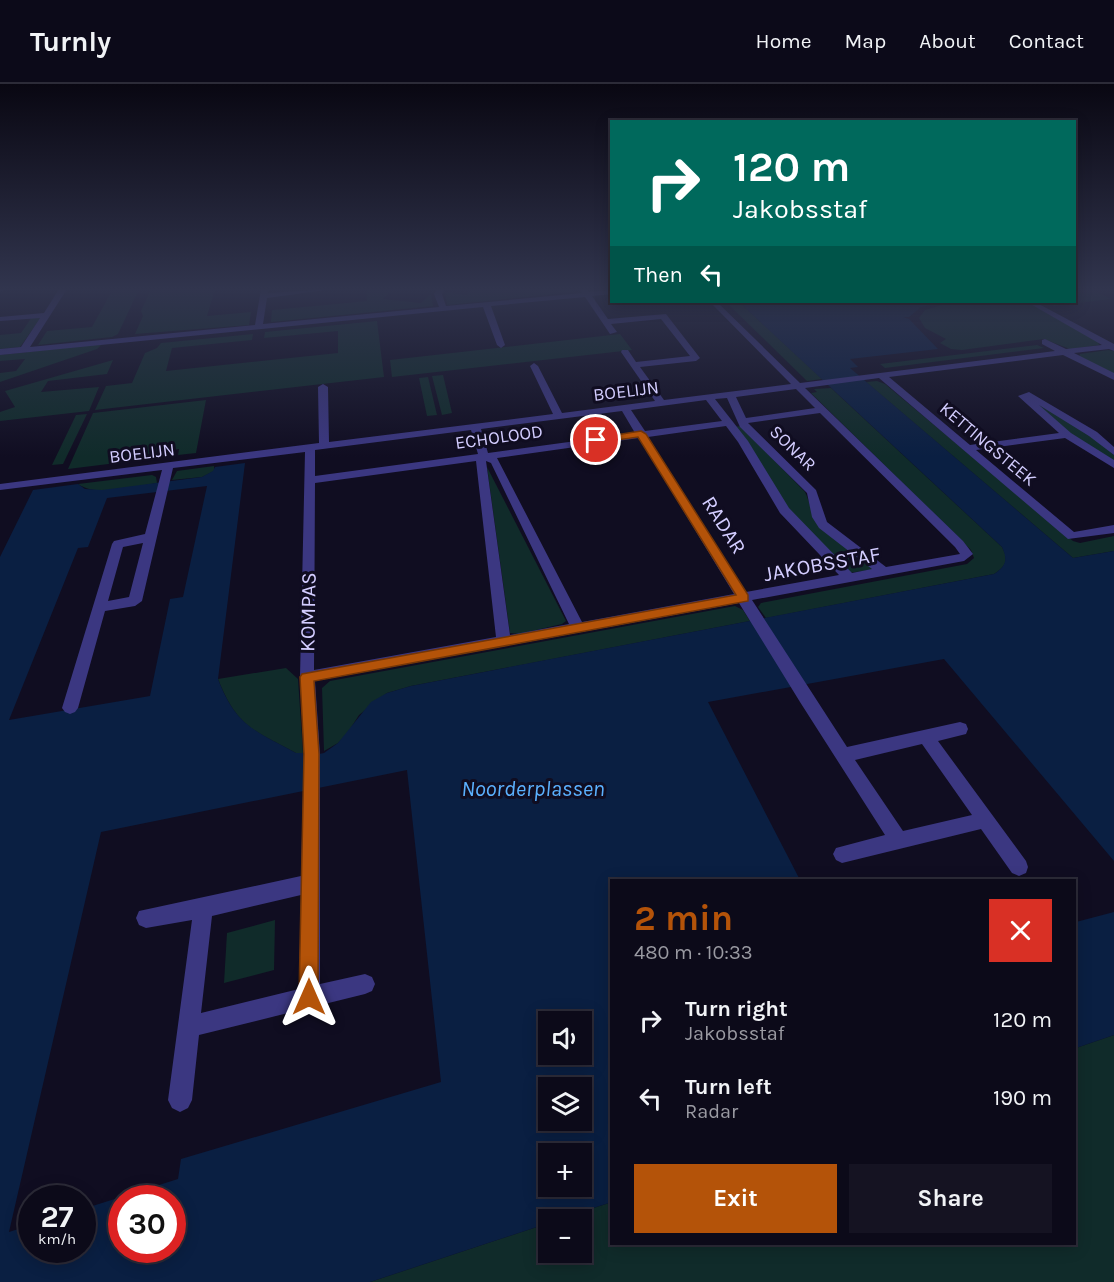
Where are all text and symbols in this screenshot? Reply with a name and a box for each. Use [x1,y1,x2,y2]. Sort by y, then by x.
text: Turnly [30,25,111,58]
text: Home [756,29,812,53]
text: Map [845,29,886,53]
text: About [919,29,976,53]
text: Contact [1009,29,1084,53]
text: 120 m [733,142,850,192]
icon: right [634,144,712,222]
text: Jakobsstaf [733,193,867,225]
icon: left [695,258,728,291]
text: Then [634,262,683,288]
street label: BOELIJN [592,376,660,406]
street label: KETTINGSTEEK [935,397,1041,491]
pin [570,414,621,465]
street label: ECHOLOOD [454,420,544,454]
street label: SONAR [765,421,821,475]
icon: arrive [579,423,612,456]
street label: BOELIJN [108,438,176,468]
street label: RADAR [697,492,751,558]
street label: JAKOBSSTAF [762,542,882,586]
street label: KOMPAS [295,572,321,652]
water label: Noorderplassen [461,776,605,802]
text: 2 min [634,897,733,939]
button: close [989,899,1052,962]
text: 480 m · 10:33 [634,941,753,964]
position arrow [277,965,341,1029]
text: Turn right [685,996,788,1022]
icon: right [634,1004,667,1037]
text: 120 m [993,1007,1052,1033]
map controls [538,1011,592,1263]
button: sound [538,1011,592,1065]
text: Jakobsstaf [685,1022,785,1045]
text: Turn left [685,1074,772,1100]
button: layers [538,1077,592,1131]
icon: left [634,1082,667,1115]
text: 190 m [993,1085,1052,1111]
text: Radar [685,1100,738,1123]
button: + [538,1143,592,1197]
button: Exit [634,1164,837,1233]
button: Share [849,1164,1052,1233]
speed limit sign: 30 [108,1185,186,1263]
text: 27 [40,1199,74,1235]
button: − [538,1209,592,1263]
text: km/h [38,1230,76,1248]

